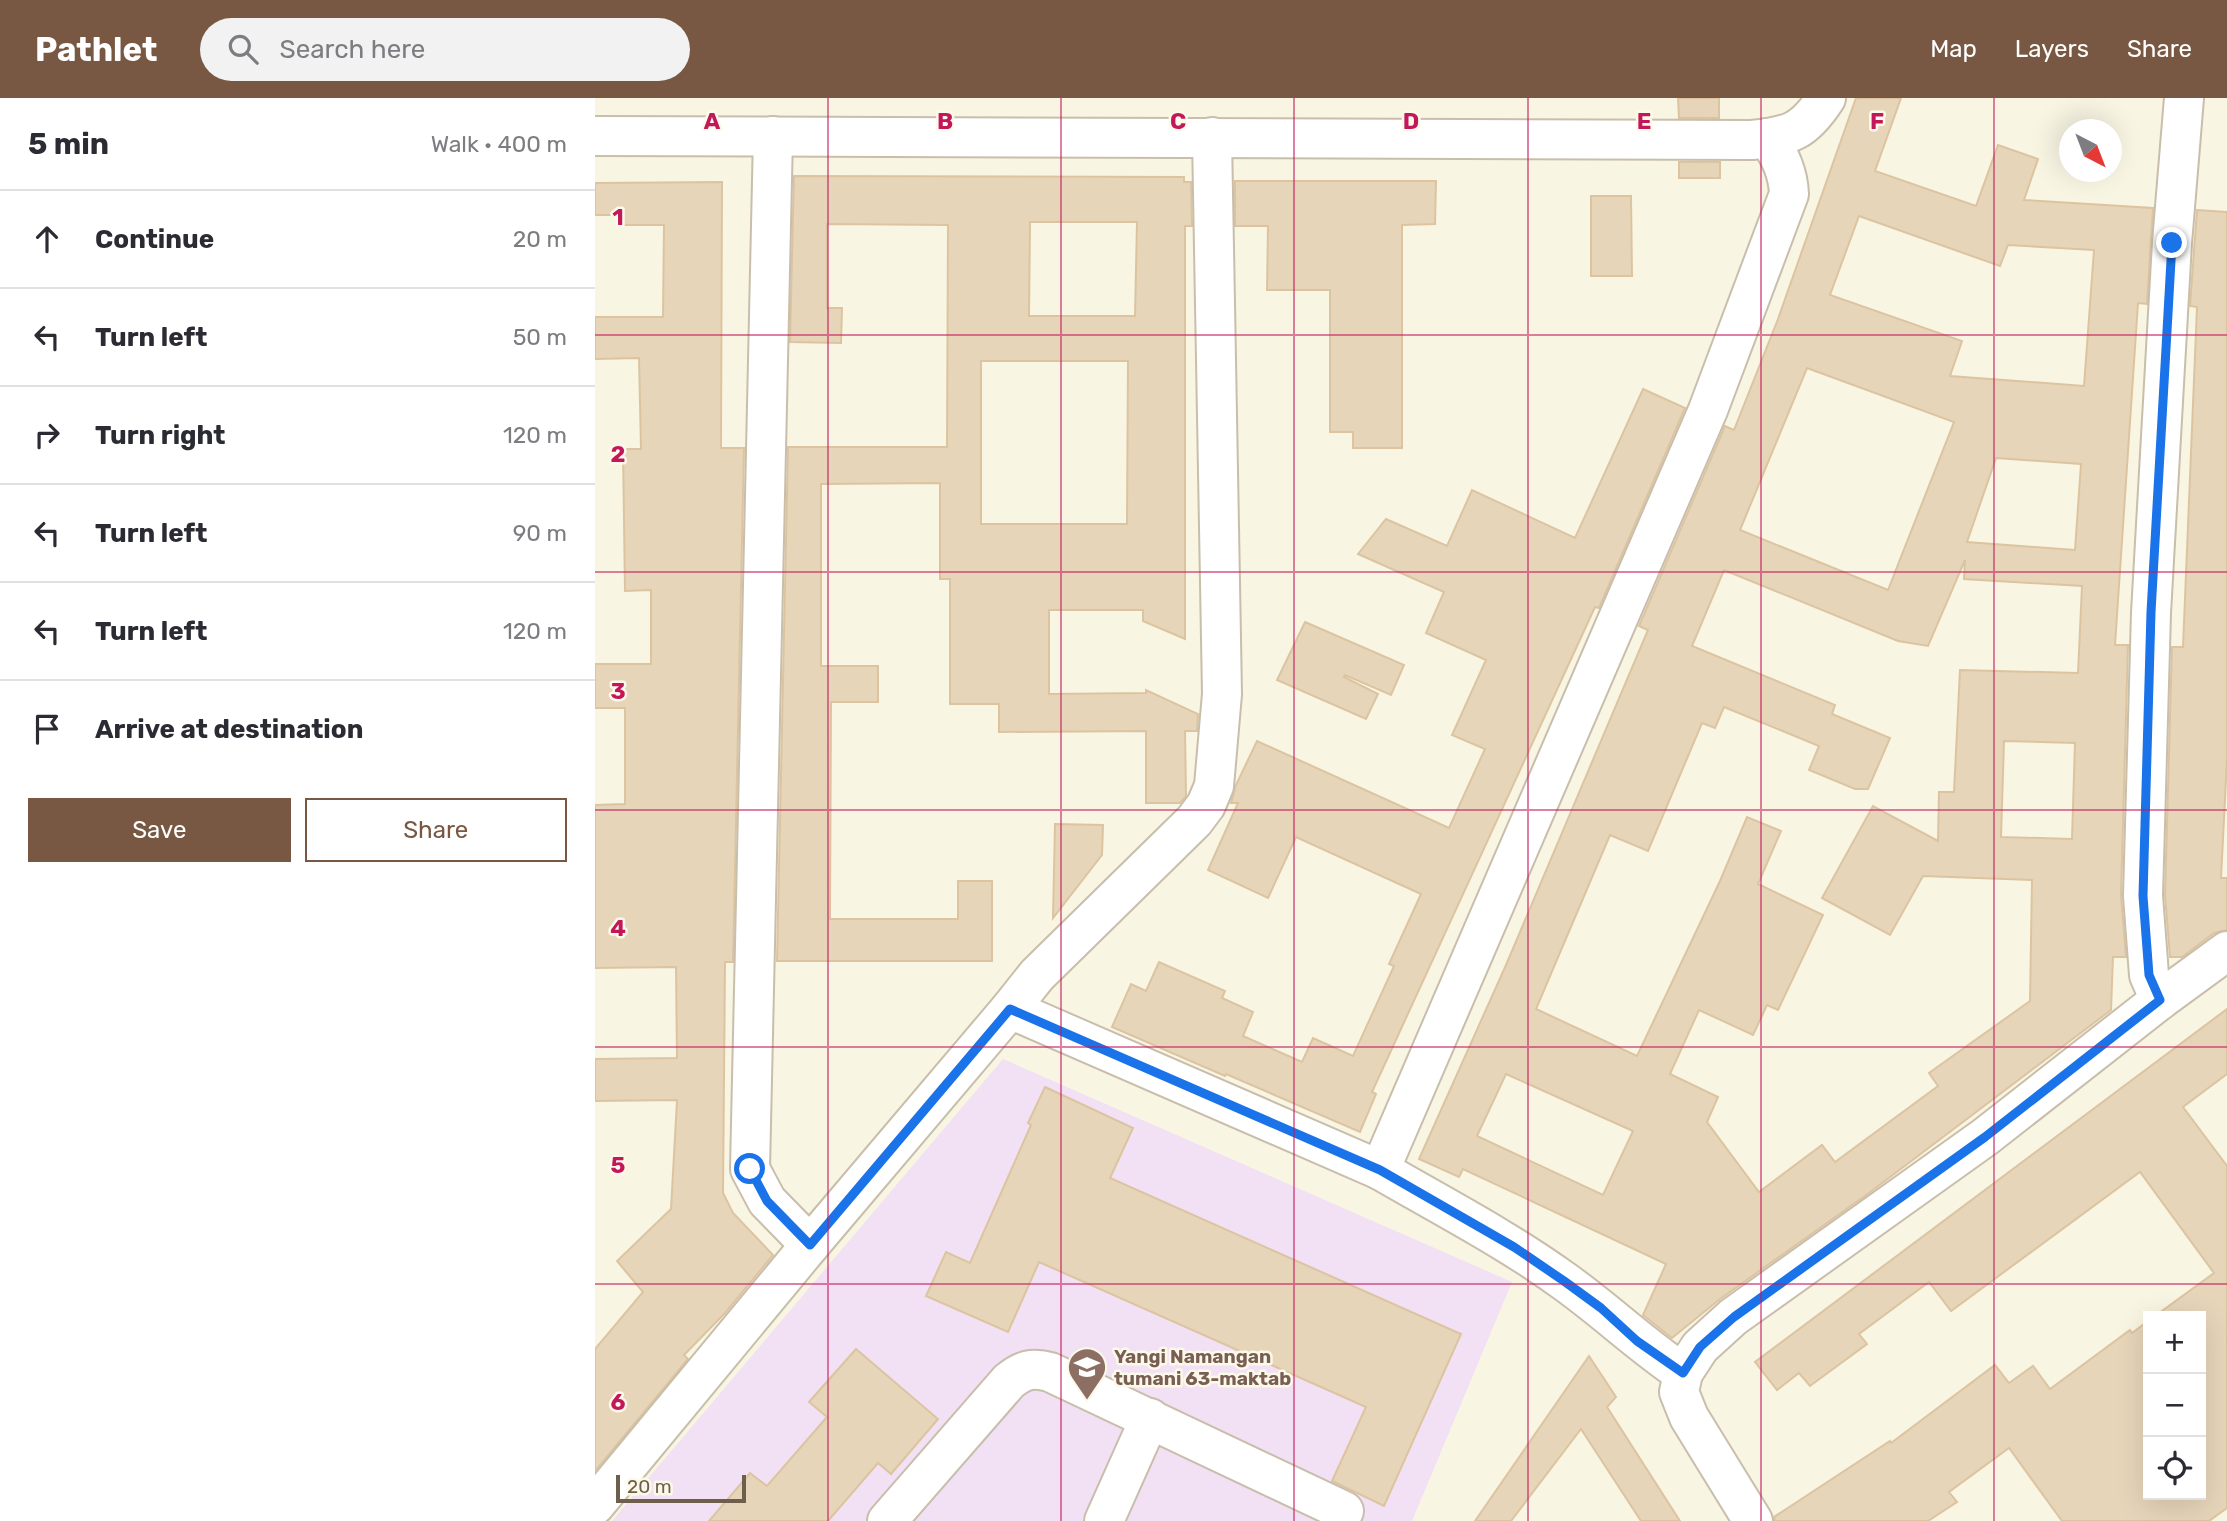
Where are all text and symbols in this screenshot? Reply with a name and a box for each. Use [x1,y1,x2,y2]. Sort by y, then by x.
search box [200,18,690,81]
text: Pathlet [35,30,158,69]
icon: search [224,30,262,68]
text: Search here [280,34,425,65]
text: Map [1930,35,1977,63]
text: Layers [2015,35,2089,63]
text: Share [2127,35,2192,63]
text: A [704,107,721,135]
text: B [937,107,953,135]
text: C [1170,107,1186,135]
text: D [1403,107,1419,135]
text: E [1637,107,1651,135]
text: F [1870,107,1884,135]
north arrow [2059,119,2122,182]
text: 5 min [28,126,109,162]
text: Walk · 400 m [431,130,567,158]
text: 1 [612,203,624,231]
icon: ahead [28,220,66,258]
text: Continue [95,224,214,255]
text: 20 m [513,225,567,253]
route end [2156,227,2187,258]
icon: left [28,318,66,356]
text: Turn left [95,322,207,353]
text: 50 m [513,323,567,351]
icon: right [28,416,66,454]
text: Turn right [95,420,225,451]
text: 120 m [503,421,567,449]
text: 2 [611,440,625,468]
icon: left [28,514,66,552]
text: Turn left [95,518,207,549]
text: 90 m [513,519,567,547]
icon: left [28,612,66,650]
text: Turn left [95,616,207,647]
text: 120 m [503,617,567,645]
text: 3 [610,677,626,705]
icon: arrive [28,710,66,748]
text: Arrive at destination [95,714,363,745]
button: Save [28,798,291,862]
button: Share [305,798,567,862]
text: 4 [610,914,626,942]
text: 5 [611,1151,626,1179]
route start [734,1153,765,1184]
map controls [2143,1311,2206,1500]
button: + [2143,1311,2206,1374]
place label: Yangi Namangan tumani 63-maktab [1114,1345,1291,1390]
school or university icon: Yangi Namangan tumani 63-maktab [1066,1346,1108,1401]
button: − [2143,1374,2206,1437]
text: 6 [611,1388,626,1416]
button: locate [2143,1437,2206,1500]
scale bar [616,1472,745,1504]
text: 20 m [627,1475,672,1498]

